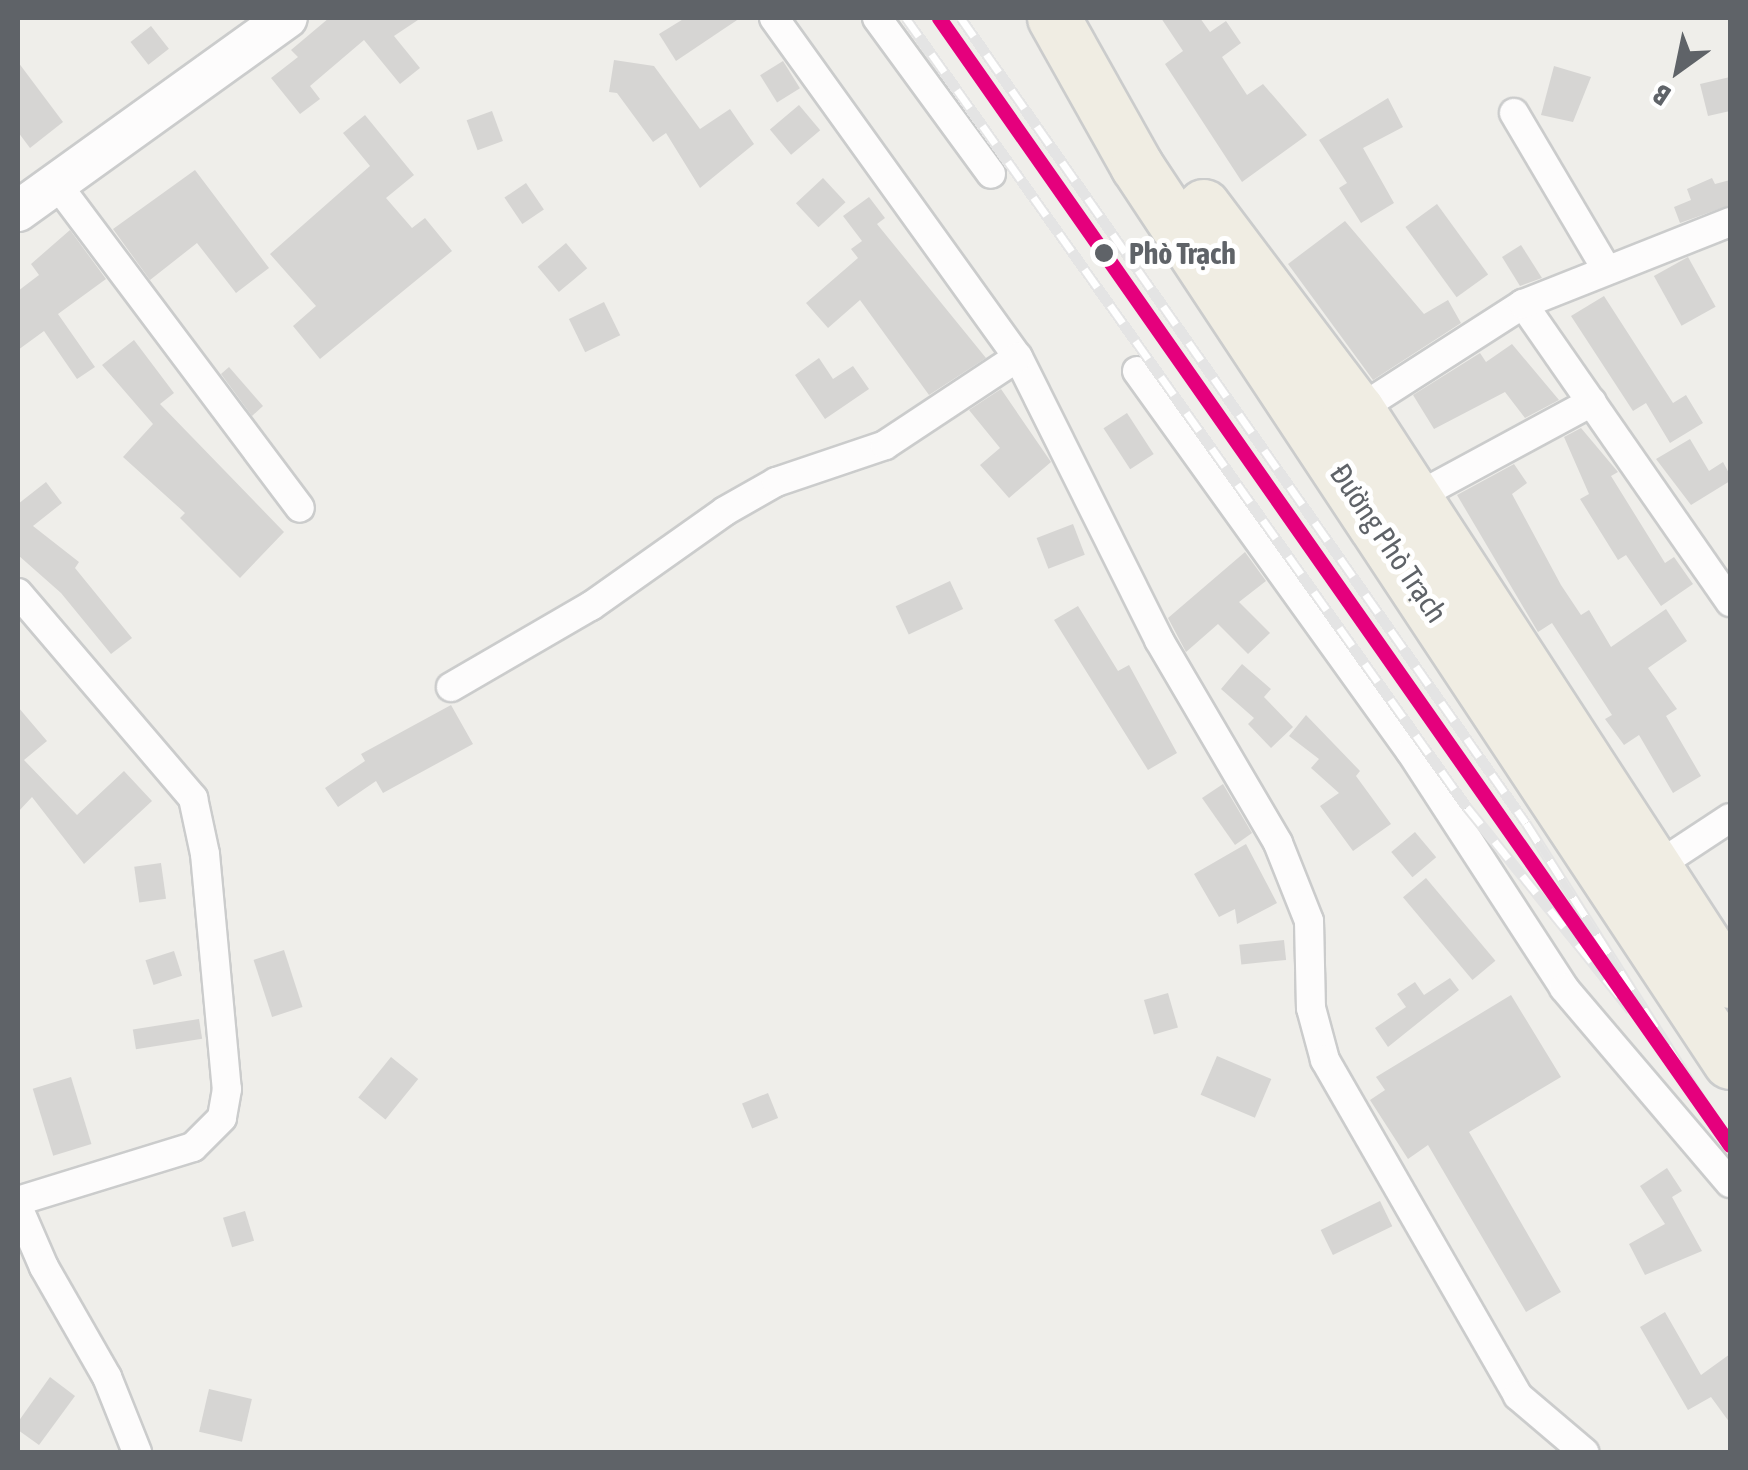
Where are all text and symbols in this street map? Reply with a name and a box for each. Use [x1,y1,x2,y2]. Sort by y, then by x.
north arrow [1628,20,1728,120]
text: B [1647,78,1676,112]
place label: Phò Trạch [1129,235,1236,271]
marker: Phò Trạch [1088,237,1120,269]
street label: Đường Phò Trạch [1323,457,1455,629]

